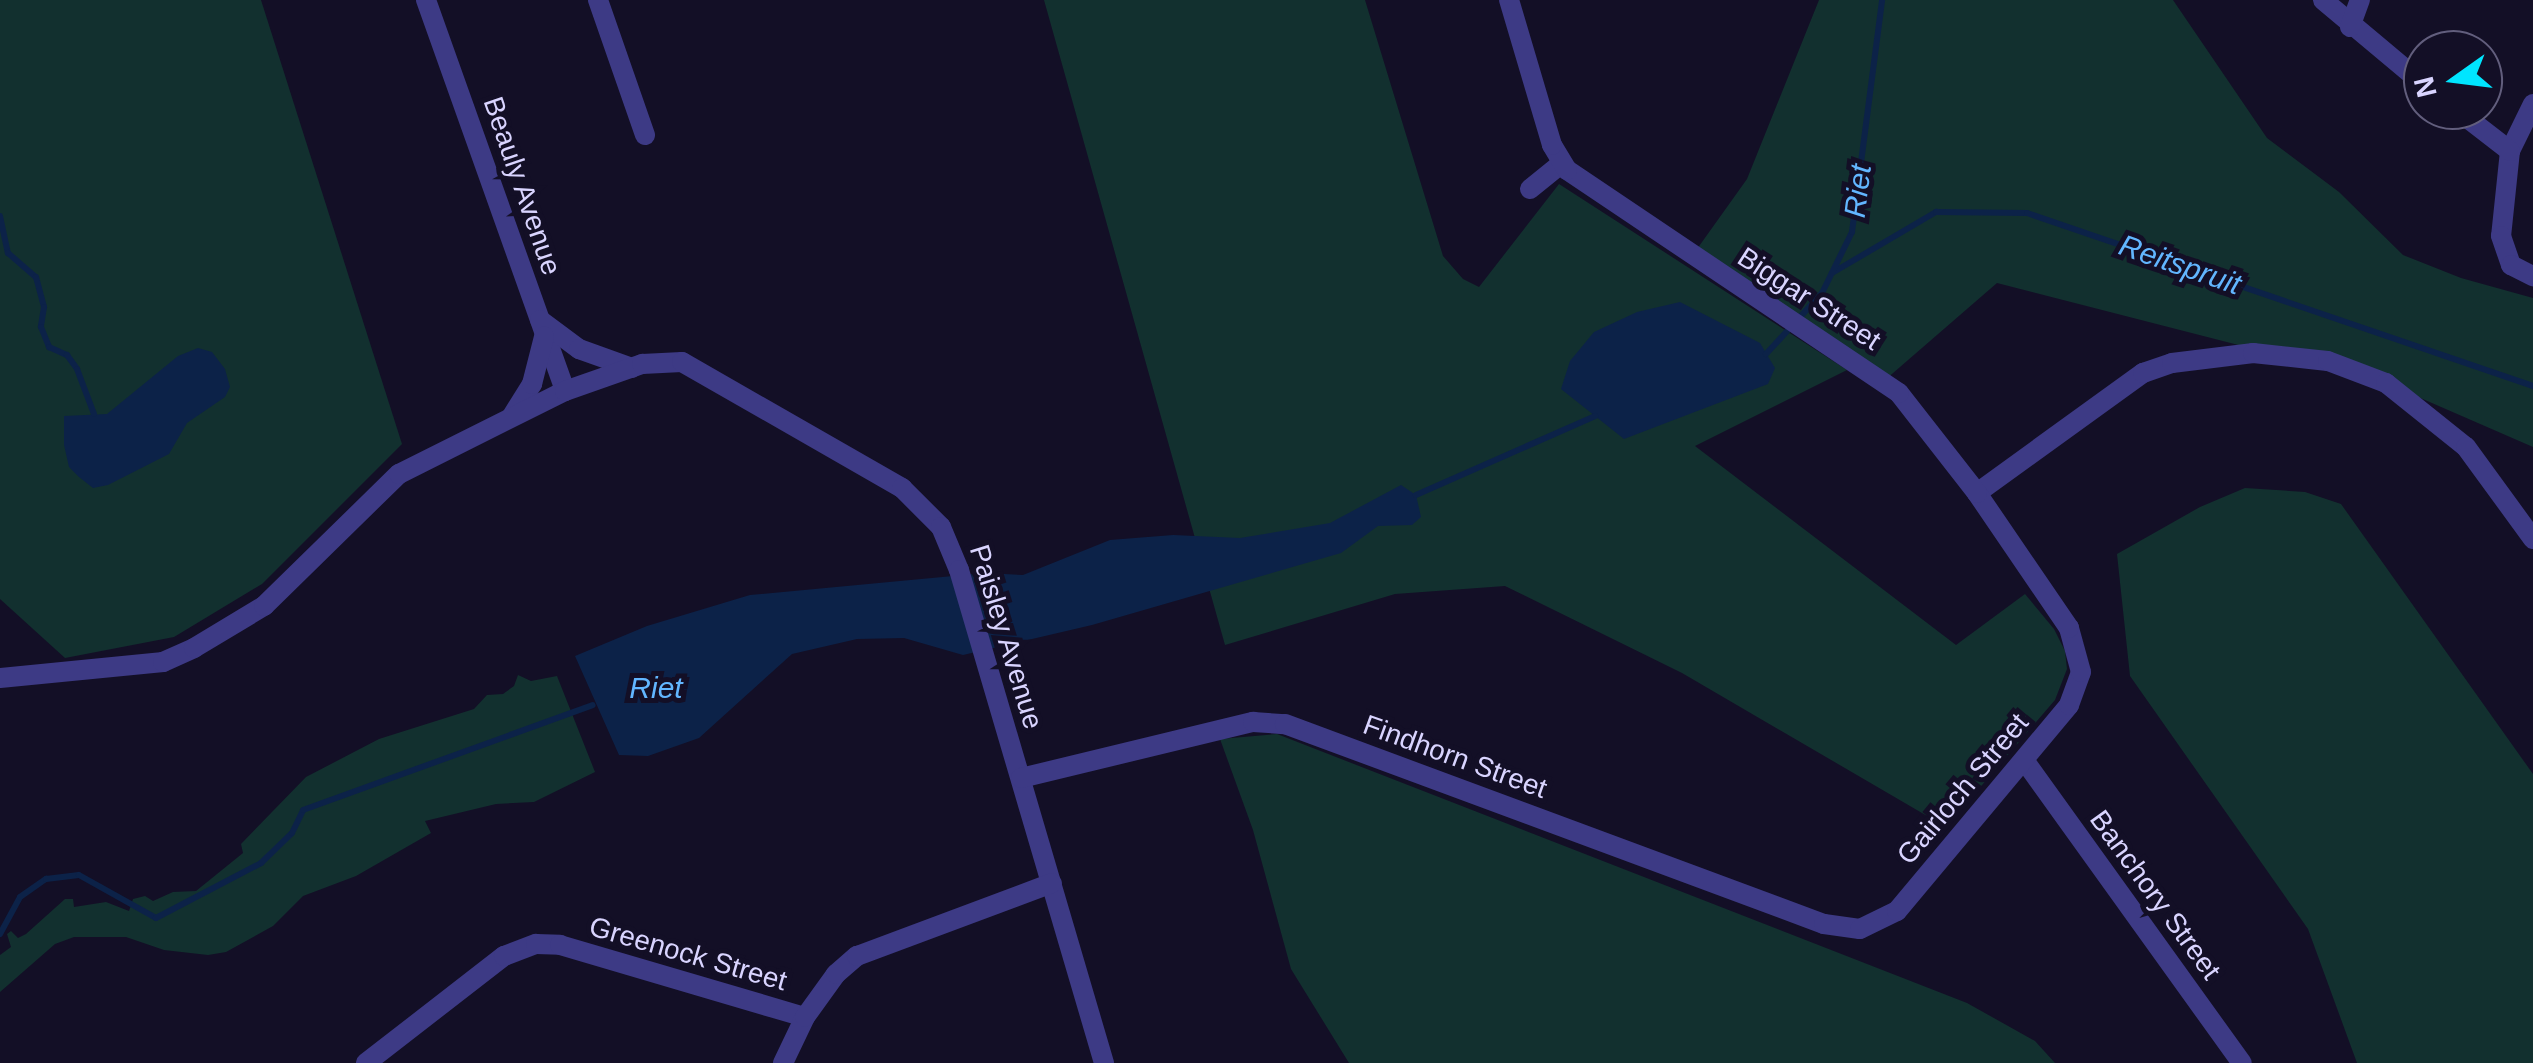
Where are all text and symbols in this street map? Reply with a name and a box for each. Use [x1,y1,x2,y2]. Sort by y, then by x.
north arrow [2403,30,2503,130]
text: N [2408,73,2443,100]
street label: Beauly Avenue [476,92,568,280]
water label: Riet [1837,162,1879,220]
water label: Reitspruit [2114,227,2246,303]
street label: Biggar Street [1731,240,1887,358]
street label: Paisley Avenue [962,540,1050,734]
water label: Riet [629,670,683,706]
street label: Gairloch Street [1890,707,2036,871]
street label: Findhorn Street [1359,708,1551,806]
street label: Banchory Street [2082,804,2228,986]
street label: Greenock Street [585,910,791,998]

